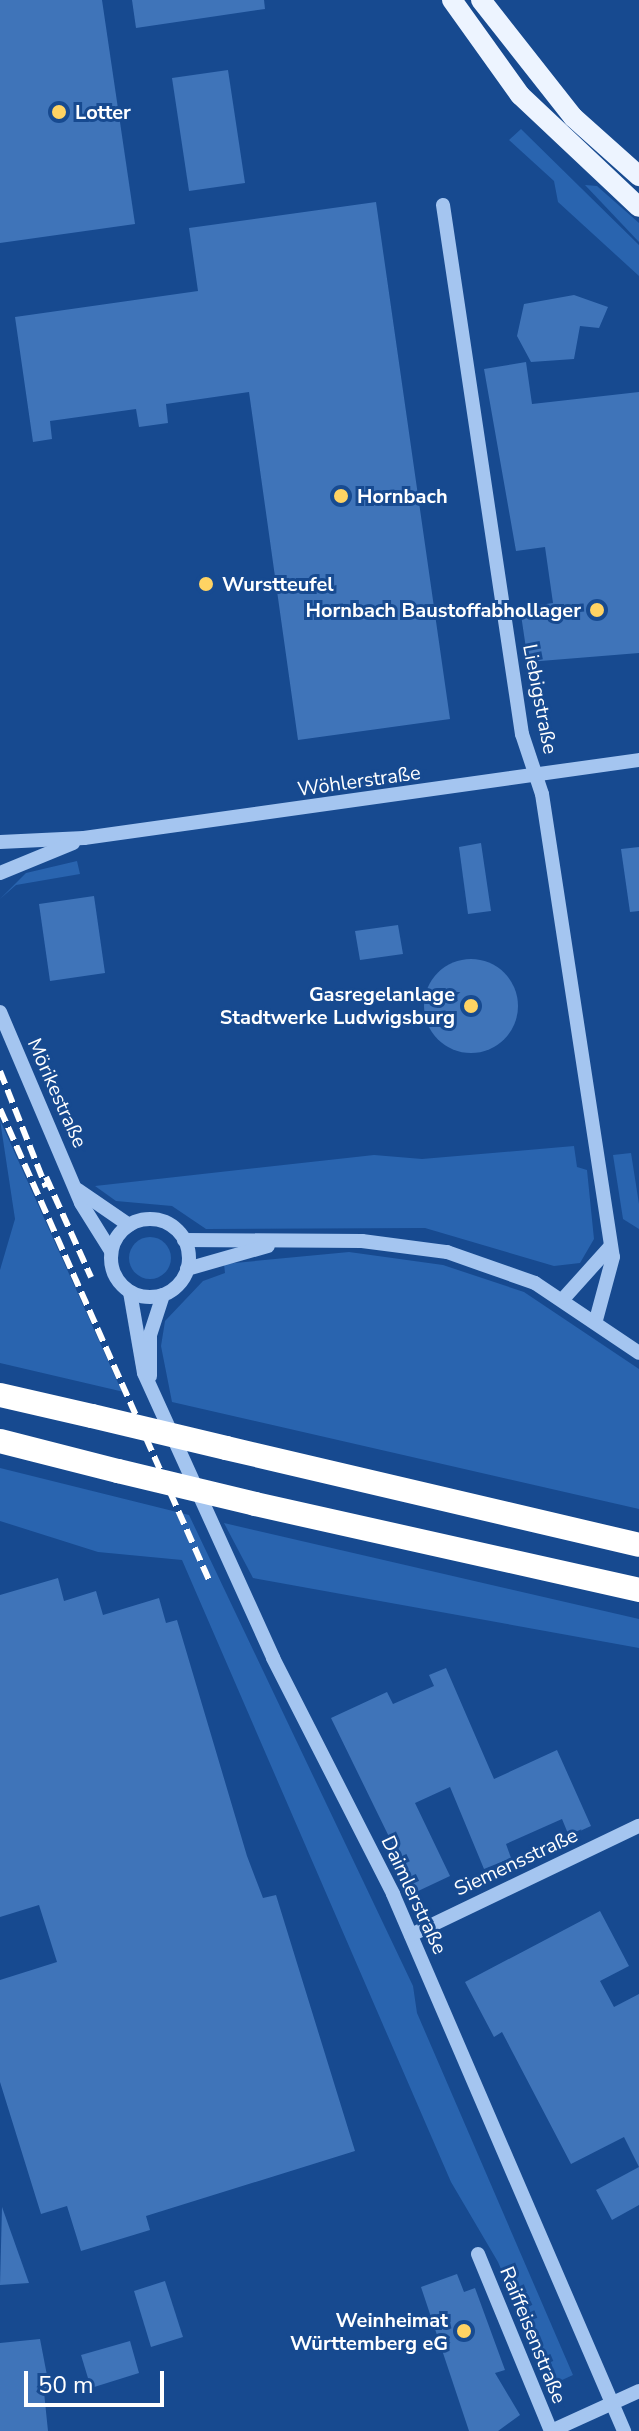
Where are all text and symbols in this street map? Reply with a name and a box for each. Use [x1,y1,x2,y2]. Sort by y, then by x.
place label: Lotter [75,100,131,124]
marker: Lotter [50,103,68,121]
place label: Hornbach [357,484,448,508]
marker: Hornbach [332,487,350,505]
place label: Wurstteufel [222,572,334,596]
marker: Wurstteufel [197,575,215,593]
place label: Hornbach Baustoffabhollager [305,598,581,622]
marker: Hornbach Baustoffabhollager [588,601,606,619]
street label: Liebigstraße [518,642,562,756]
street label: Wöhlerstraße [296,760,422,802]
place label: Gasregelanlage Stadtwerke Ludwigsburg [220,982,455,1029]
marker: Gasregelanlage Stadtwerke Ludwigsburg [462,997,480,1015]
street label: Mörikestraße [22,1034,92,1152]
street label: Siemensstraße [450,1823,582,1901]
street label: Daimlerstraße [376,1832,452,1958]
street label: Raiffeisenstraße [495,2263,571,2407]
place label: Weinheimat Württemberg eG [290,2308,448,2355]
marker: Weinheimat Württemberg eG [455,2322,473,2340]
scale bar [28,2355,168,2405]
text: 50 m [38,2369,94,2401]

